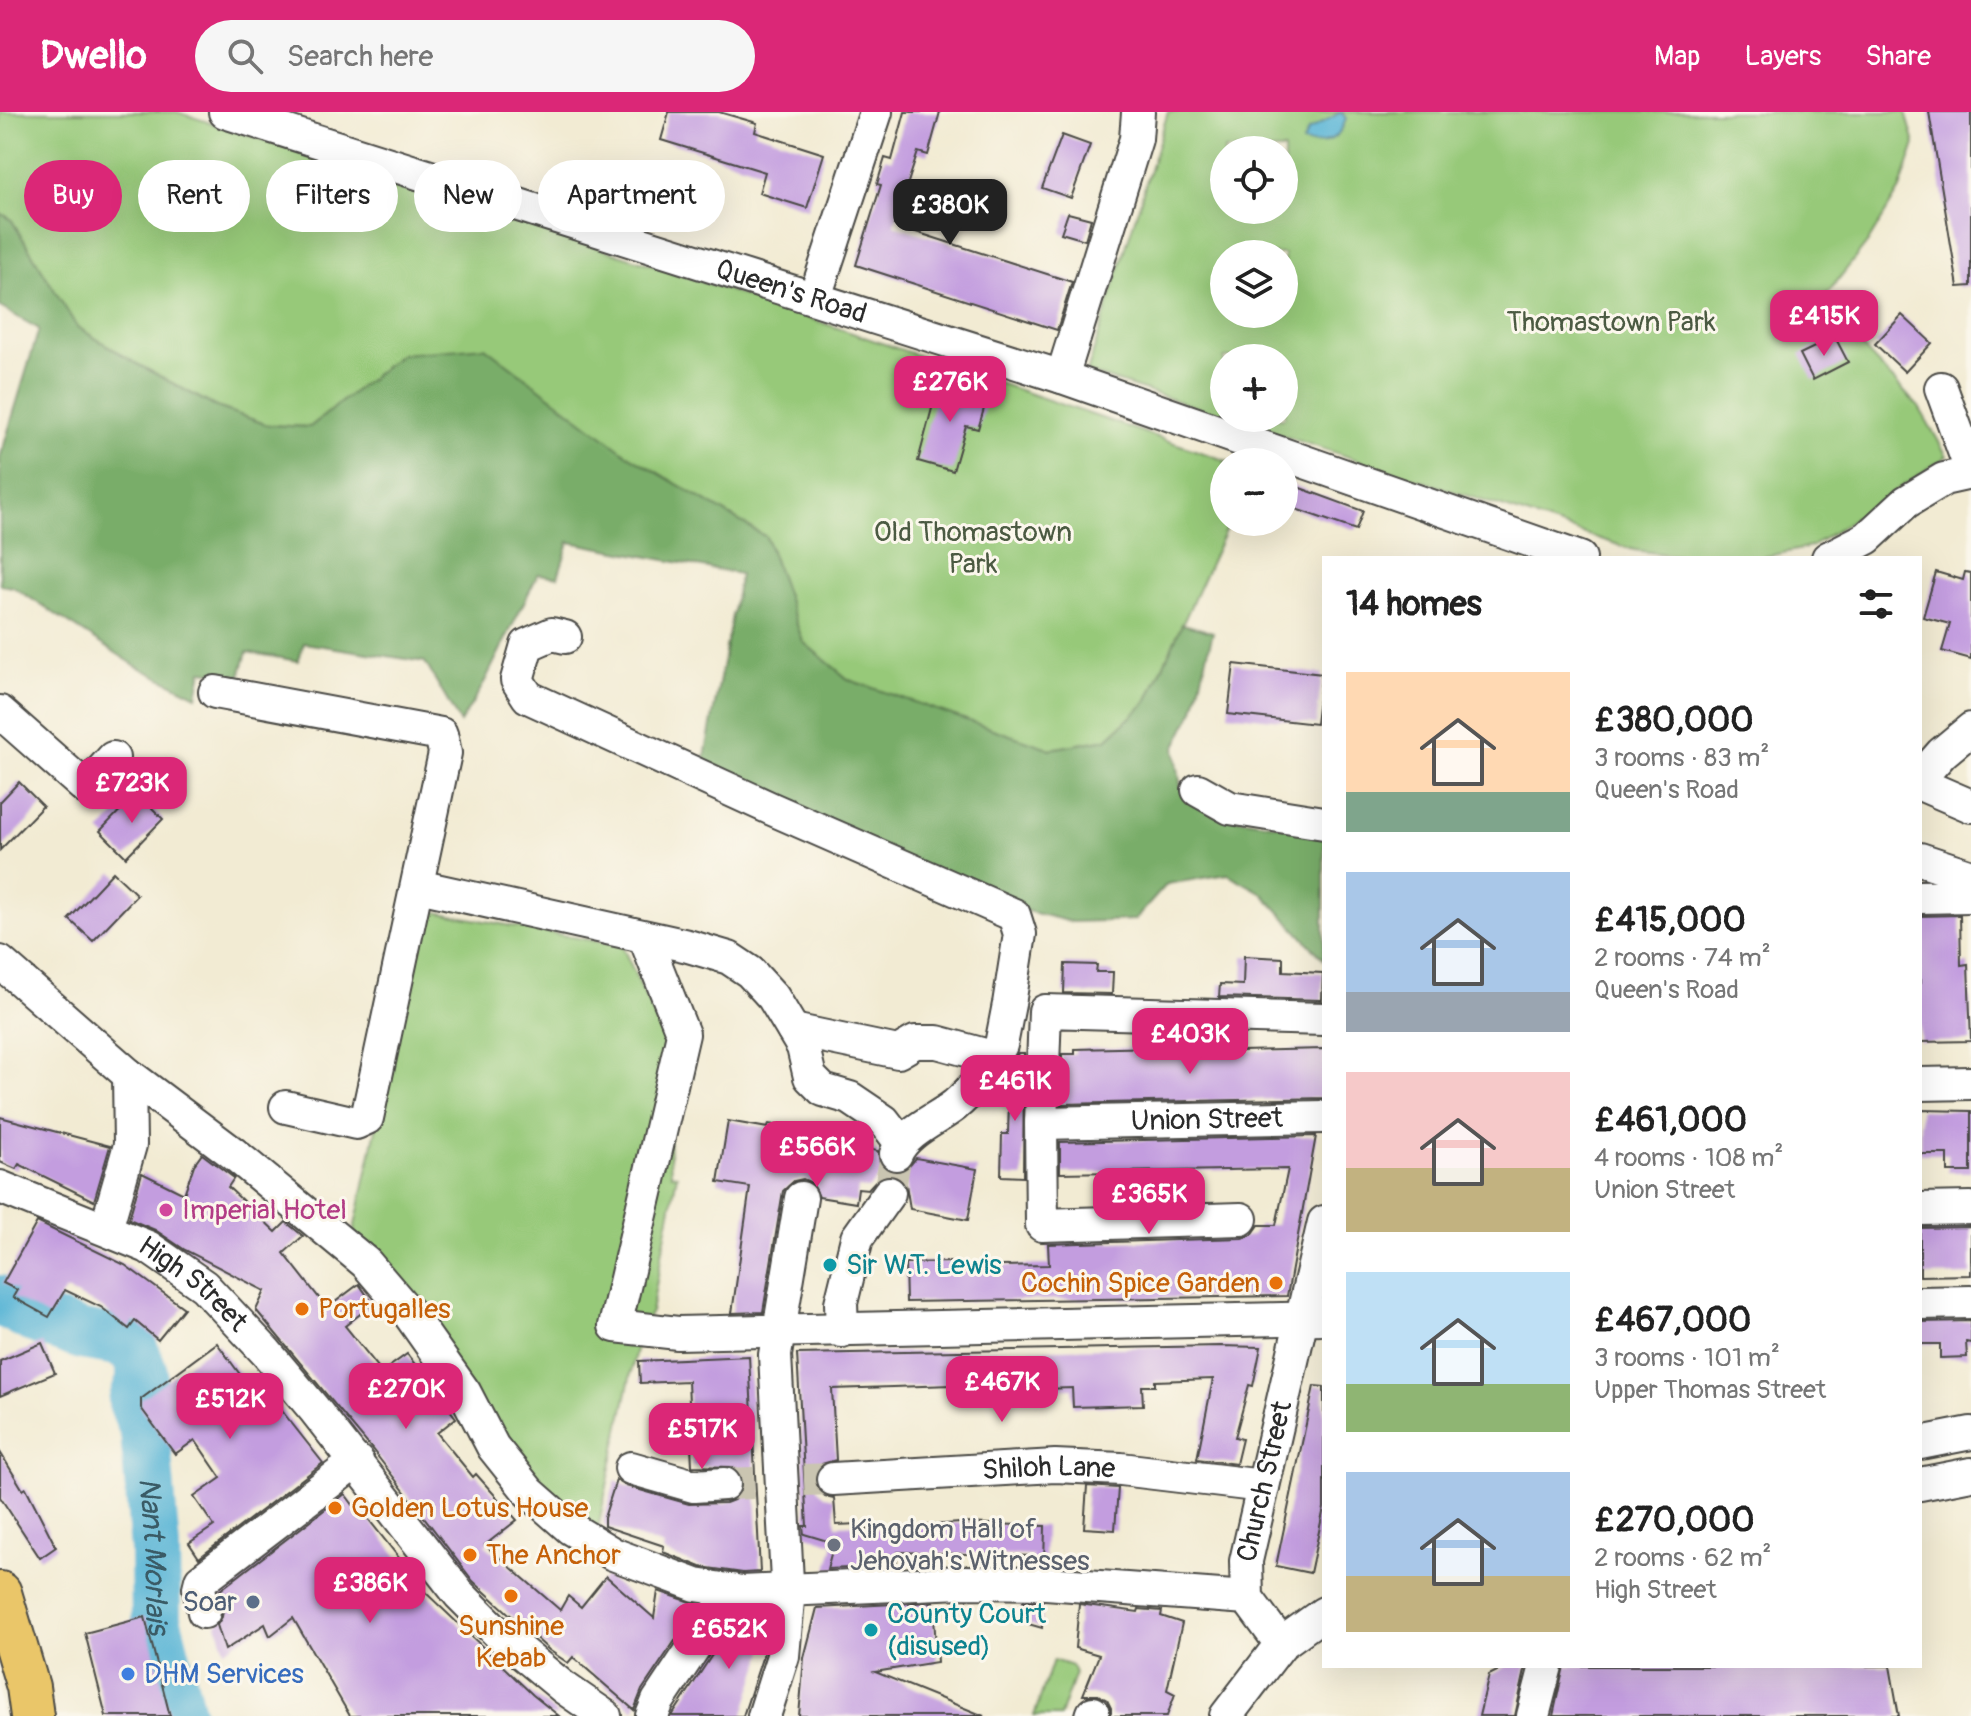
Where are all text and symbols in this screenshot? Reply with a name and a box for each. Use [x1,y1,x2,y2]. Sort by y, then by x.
search box [195,20,755,92]
text: Dwello [40,32,147,80]
icon: search [223,34,267,78]
text: Search here [287,38,433,75]
text: Map [1654,39,1700,74]
text: Layers [1744,39,1821,74]
text: Share [1865,39,1931,74]
map controls [1210,136,1298,536]
button: locate [1210,136,1298,224]
chip: Buy [24,160,122,232]
chip: Rent [138,160,250,232]
chip: Filters [266,160,398,232]
chip: New [414,160,522,232]
chip: Apartment [538,160,725,232]
pin: £380K [894,179,1006,247]
text: £380K [911,189,989,221]
button: layers [1210,240,1298,328]
street label: Queen's Road [712,251,871,332]
pin: £415K [1768,290,1880,358]
text: £415K [1788,300,1860,332]
park label: Thomastown Park [1506,305,1716,340]
button: + [1210,344,1298,432]
pin: £276K [894,356,1006,424]
text: £276K [912,366,988,398]
button: − [1210,448,1298,536]
park label: Old Thomastown Park [874,515,1072,582]
icon: filters [1854,582,1898,626]
text: 14 homes [1346,583,1482,626]
text: £380,000 [1594,699,1754,742]
icon: home [1410,704,1506,800]
text: 3 rooms · 83 m² [1594,742,1769,774]
pin: £723K [76,757,188,825]
text: £723K [95,767,169,799]
text: Queen's Road [1594,774,1739,806]
text: £415,000 [1594,899,1746,942]
icon: home [1410,904,1506,1000]
text: 2 rooms · 74 m² [1594,942,1771,974]
text: Queen's Road [1594,974,1739,1006]
pin: £403K [1134,1008,1246,1076]
text: £403K [1150,1018,1230,1050]
pin: £461K [959,1055,1071,1123]
text: £461K [979,1065,1051,1097]
text: £461,000 [1594,1099,1747,1142]
street label: Union Street [1131,1100,1284,1139]
icon: home [1410,1104,1506,1200]
pin: £566K [761,1121,873,1189]
text: £566K [779,1131,855,1163]
text: 4 rooms · 108 m² [1594,1142,1783,1174]
pin: £365K [1093,1168,1205,1236]
text: Union Street [1594,1174,1735,1206]
text: £365K [1111,1178,1187,1210]
place label: Imperial Hotel [182,1193,347,1228]
marker: Imperial Hotel [157,1201,175,1219]
street label: High Street [132,1228,256,1339]
place label: Sir W.T. Lewis [846,1248,1002,1283]
marker: Sir W.T. Lewis [821,1256,839,1274]
place label: Cochin Spice Garden [1021,1266,1260,1301]
marker: Cochin Spice Garden [1267,1274,1285,1292]
place label: Portugalles [318,1292,451,1327]
text: £467,000 [1594,1299,1751,1342]
marker: Portugalles [293,1300,311,1318]
icon: home [1410,1304,1506,1400]
text: 3 rooms · 101 m² [1594,1342,1780,1374]
pin: £467K [946,1356,1058,1424]
pin: £270K [350,1363,462,1431]
text: £467K [964,1366,1040,1398]
pin: £512K [174,1373,286,1441]
text: £270K [367,1373,445,1405]
text: Upper Thomas Street [1594,1374,1826,1406]
text: £512K [194,1383,266,1415]
street label: Church Street [1229,1397,1300,1565]
pin: £517K [646,1403,758,1471]
text: £517K [667,1413,737,1445]
street label: Shiloh Lane [981,1448,1116,1488]
water label: Nant Morlais [130,1476,179,1642]
place label: Golden Lotus House [351,1491,589,1526]
marker: Golden Lotus House [326,1499,344,1517]
text: £270,000 [1594,1499,1754,1542]
icon: home [1410,1504,1506,1600]
place label: Kingdom Hall of Jehovah's Witnesses [850,1512,1090,1579]
marker: Kingdom Hall of Jehovah's Witnesses [825,1536,843,1554]
place label: The Anchor [486,1538,621,1573]
text: 2 rooms · 62 m² [1594,1542,1771,1574]
marker: The Anchor [461,1546,479,1564]
pin: £386K [314,1557,426,1625]
text: £386K [332,1567,408,1599]
text: High Street [1594,1574,1717,1606]
place label: Soar [183,1585,237,1620]
marker: Sunshine Kebab [502,1587,520,1605]
marker: Soar [244,1593,262,1611]
place label: County Court (disused) [887,1597,1047,1664]
pin: £652K [673,1603,785,1671]
place label: Sunshine Kebab [458,1609,564,1676]
text: £652K [691,1613,767,1645]
marker: County Court (disused) [862,1621,880,1639]
place label: DHM Services [144,1657,304,1692]
marker: DHM Services [119,1665,137,1683]

